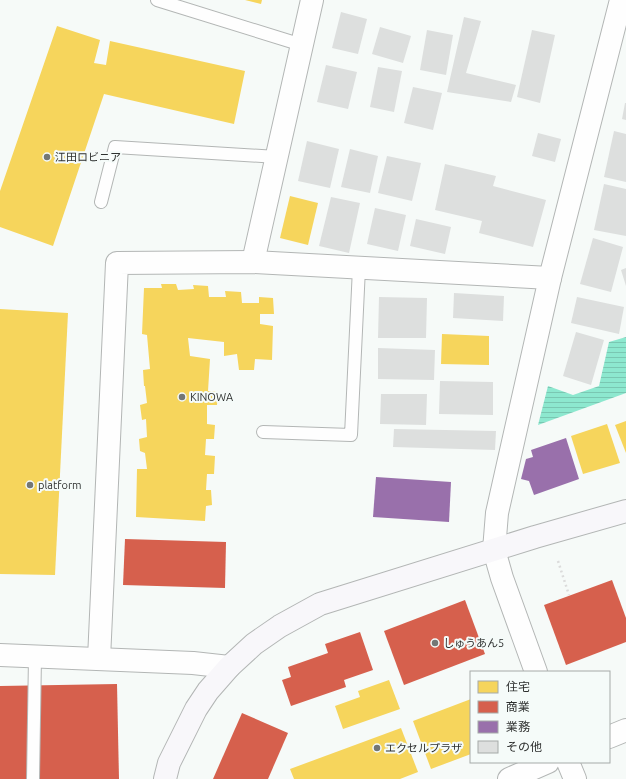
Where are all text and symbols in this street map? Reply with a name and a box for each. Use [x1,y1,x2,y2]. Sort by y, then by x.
place label: 江田ロビニア [55,151,121,163]
marker: 江田ロビニア [42,152,52,162]
place label: KINOWA [190,391,234,403]
marker: KINOWA [177,392,187,402]
place label: platform [38,479,82,491]
marker: platform [25,480,35,490]
place label: しゅうあん5 [443,637,504,649]
marker: しゅうあん5 [430,638,440,648]
legend [470,671,610,763]
text: 住宅 [506,680,530,693]
text: 商業 [506,700,530,713]
text: 業務 [506,720,530,733]
text: その他 [506,740,542,753]
place label: エクセルプラザ [385,742,462,754]
marker: エクセルプラザ [372,743,382,753]

